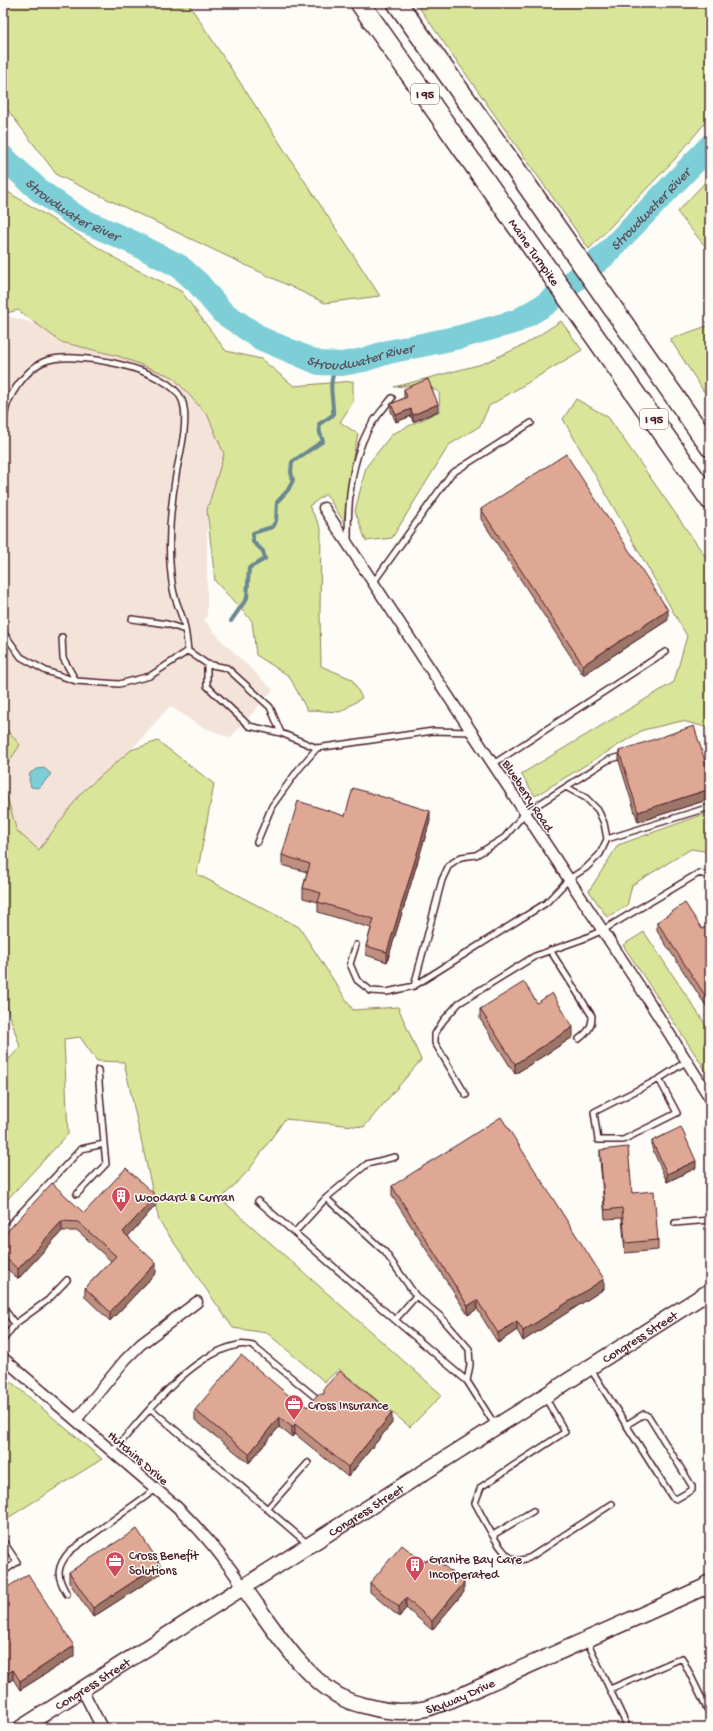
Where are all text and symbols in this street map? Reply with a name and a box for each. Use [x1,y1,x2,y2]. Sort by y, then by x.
road number: I 95 [411,84,439,104]
water label: Stroudwater River [608,163,697,255]
water label: Stroudwater River [21,176,124,248]
street label: Maine Turnpike [504,216,562,290]
water label: Stroudwater River [304,340,418,376]
road number: I 95 [640,409,668,429]
street label: Blueberry Road [497,757,557,836]
building icon: Woodard & Curran [110,1185,132,1213]
place label: Woodard & Curran [135,1191,235,1206]
street label: Congress Street [600,1308,682,1367]
office icon: Cross Insurance [283,1393,305,1421]
place label: Cross Insurance [308,1399,389,1414]
street label: Hutchins Drive [104,1428,171,1489]
street label: Congress Street [327,1481,409,1541]
place label: Cross Benefit Solutions [129,1549,200,1579]
office icon: Cross Benefit Solutions [104,1550,126,1578]
place label: Granite Bay Care Incorperated [429,1553,522,1583]
building icon: Granite Bay Care Incorperated [404,1554,426,1582]
street label: Congress Street [53,1655,135,1715]
street label: Skyway Drive [424,1676,498,1718]

